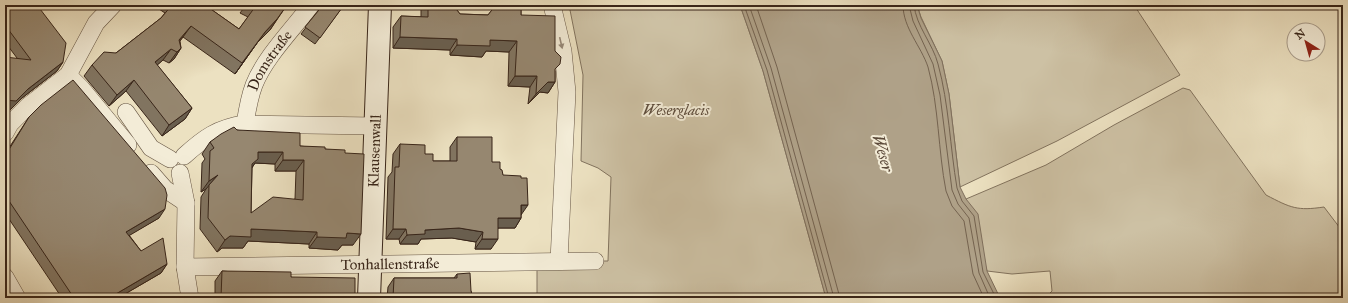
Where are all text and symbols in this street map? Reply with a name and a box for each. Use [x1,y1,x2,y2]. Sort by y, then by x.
north arrow [1286,22,1326,62]
text: N [1293,26,1308,42]
street label: Domstraße [244,27,296,93]
one-way arrow [559,37,565,49]
park label: Weserglacis [643,101,710,119]
street label: Klausenwall [364,113,385,188]
water label: Weser [868,132,898,175]
street label: Tonhallenstraße [340,254,439,274]

